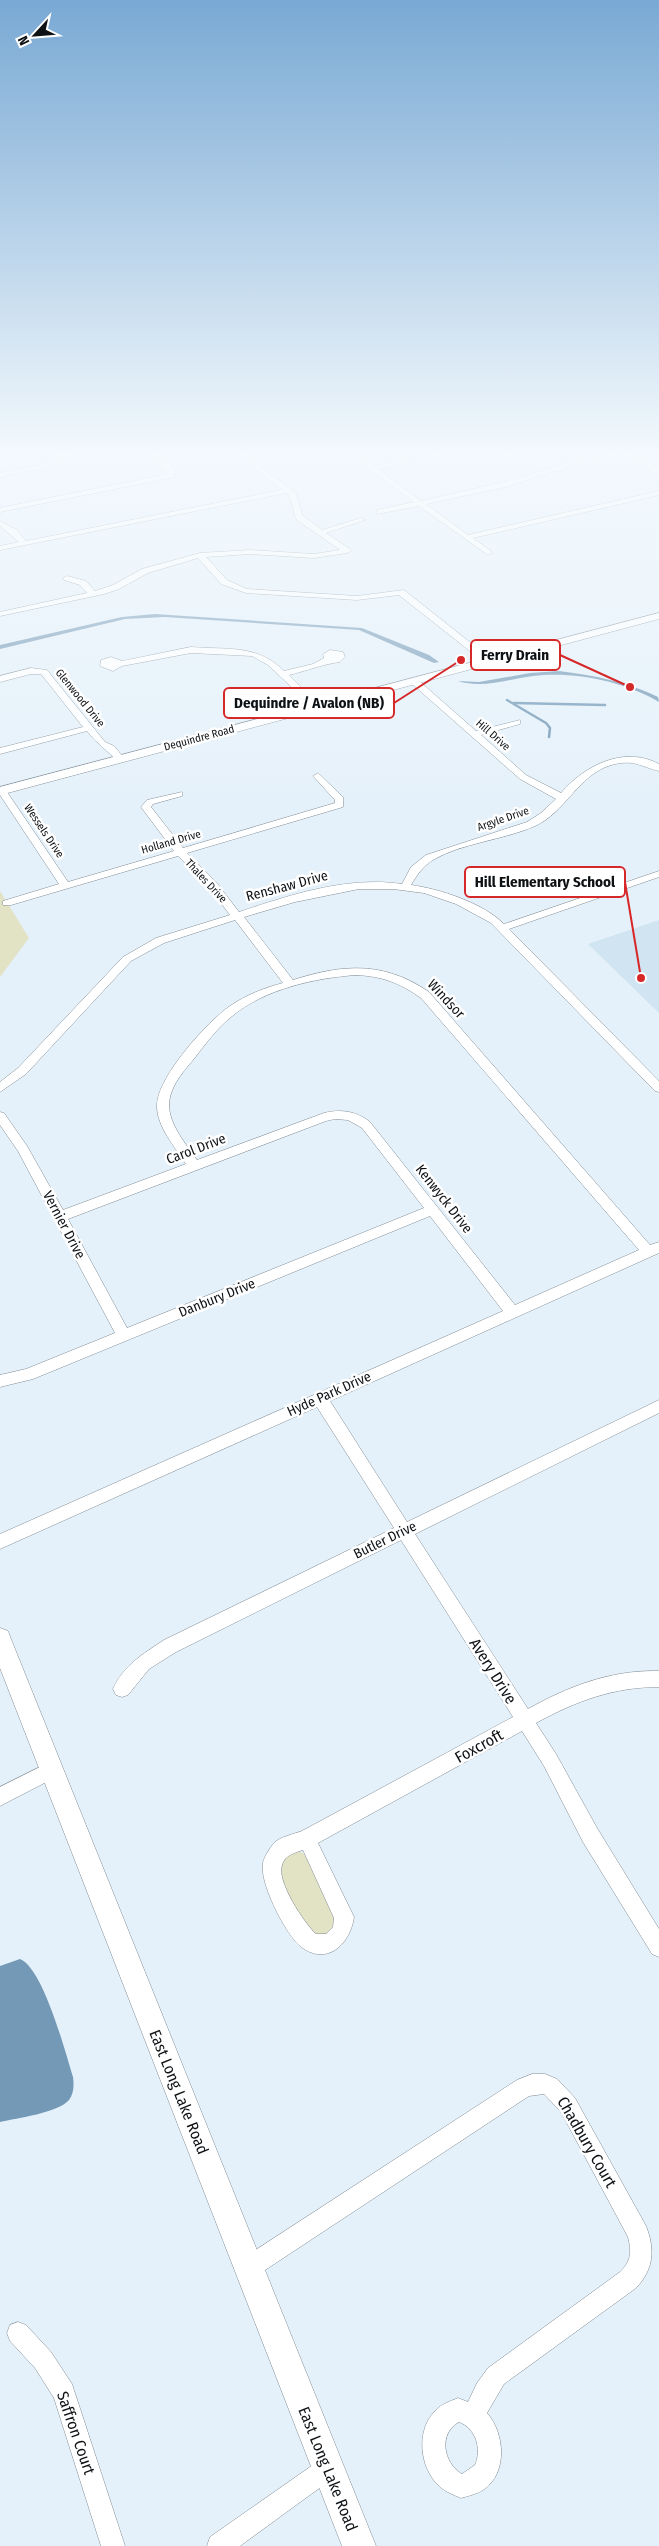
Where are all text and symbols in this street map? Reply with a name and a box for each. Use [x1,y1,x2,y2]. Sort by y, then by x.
north arrow [10,10,60,60]
text: N [14,33,33,48]
callout: Ferry Drain [471,640,560,670]
text: Ferry Drain [481,646,549,664]
street label: Glenwood Drive [53,666,107,730]
callout: Dequindre / Avalon (NB) [224,688,394,718]
text: Dequindre / Avalon (NB) [234,694,384,712]
street label: Hill Drive [473,717,513,753]
street label: Dequindre Road [162,722,236,754]
street label: Wessels Drive [21,802,67,860]
street label: Argyle Drive [475,804,531,834]
street label: Holland Drive [140,827,202,857]
street label: Thales Drive [182,856,230,906]
street label: Renshaw Drive [244,867,330,905]
callout: Hill Elementary School [465,867,625,897]
text: Hill Elementary School [475,873,616,891]
street label: Windsor [424,976,468,1022]
street label: Carol Drive [164,1130,228,1168]
street label: Kenwyck Drive [412,1161,476,1237]
street label: Vernier Drive [39,1188,89,1262]
street label: Danbury Drive [176,1275,258,1321]
street label: Hyde Park Drive [284,1368,374,1420]
street label: Butler Drive [351,1517,419,1562]
street label: Avery Drive [465,1635,521,1707]
street label: Foxcroft [452,1725,507,1767]
street label: East Long Lake Road [145,2027,213,2157]
street label: Chadbury Court [553,2093,621,2191]
street label: Saffron Court [53,2389,99,2478]
street label: East Long Lake Road [294,2404,362,2534]

